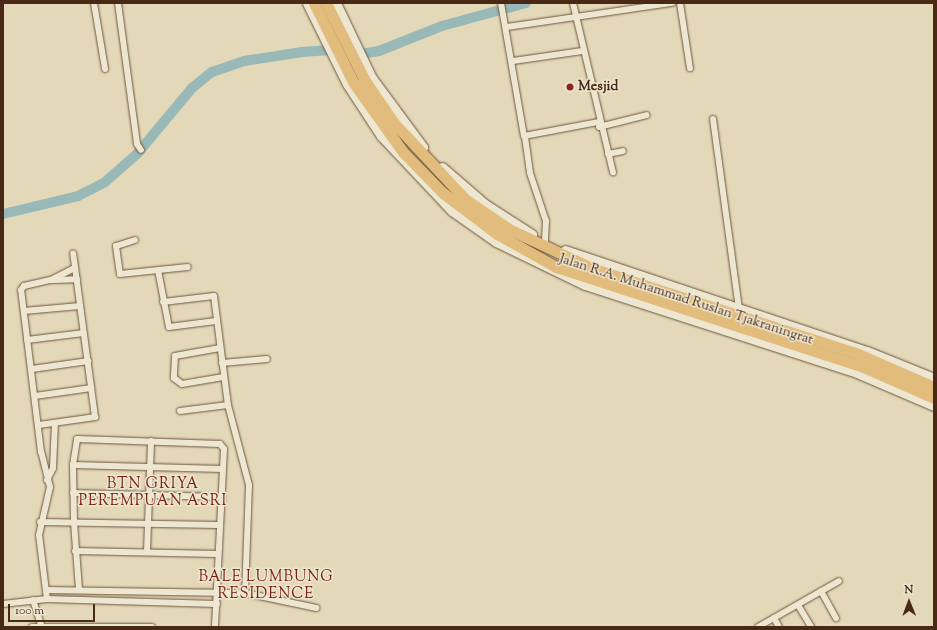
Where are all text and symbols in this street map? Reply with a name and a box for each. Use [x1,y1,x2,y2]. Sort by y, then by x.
place label: Mesjid [578,79,618,95]
marker: Mesjid [565,82,575,92]
street label: Jalan R.A. Muhammad Ruslan Tjakraningrat [557,251,815,349]
district label: BTN GRIYA PEREMPUAN ASRI [79,475,227,510]
district label: BALE LUMBUNG RESIDENCE [198,568,334,603]
north arrow [889,582,929,622]
text: N [904,582,913,598]
scale bar [10,596,97,622]
text: 100 m [15,602,44,620]

